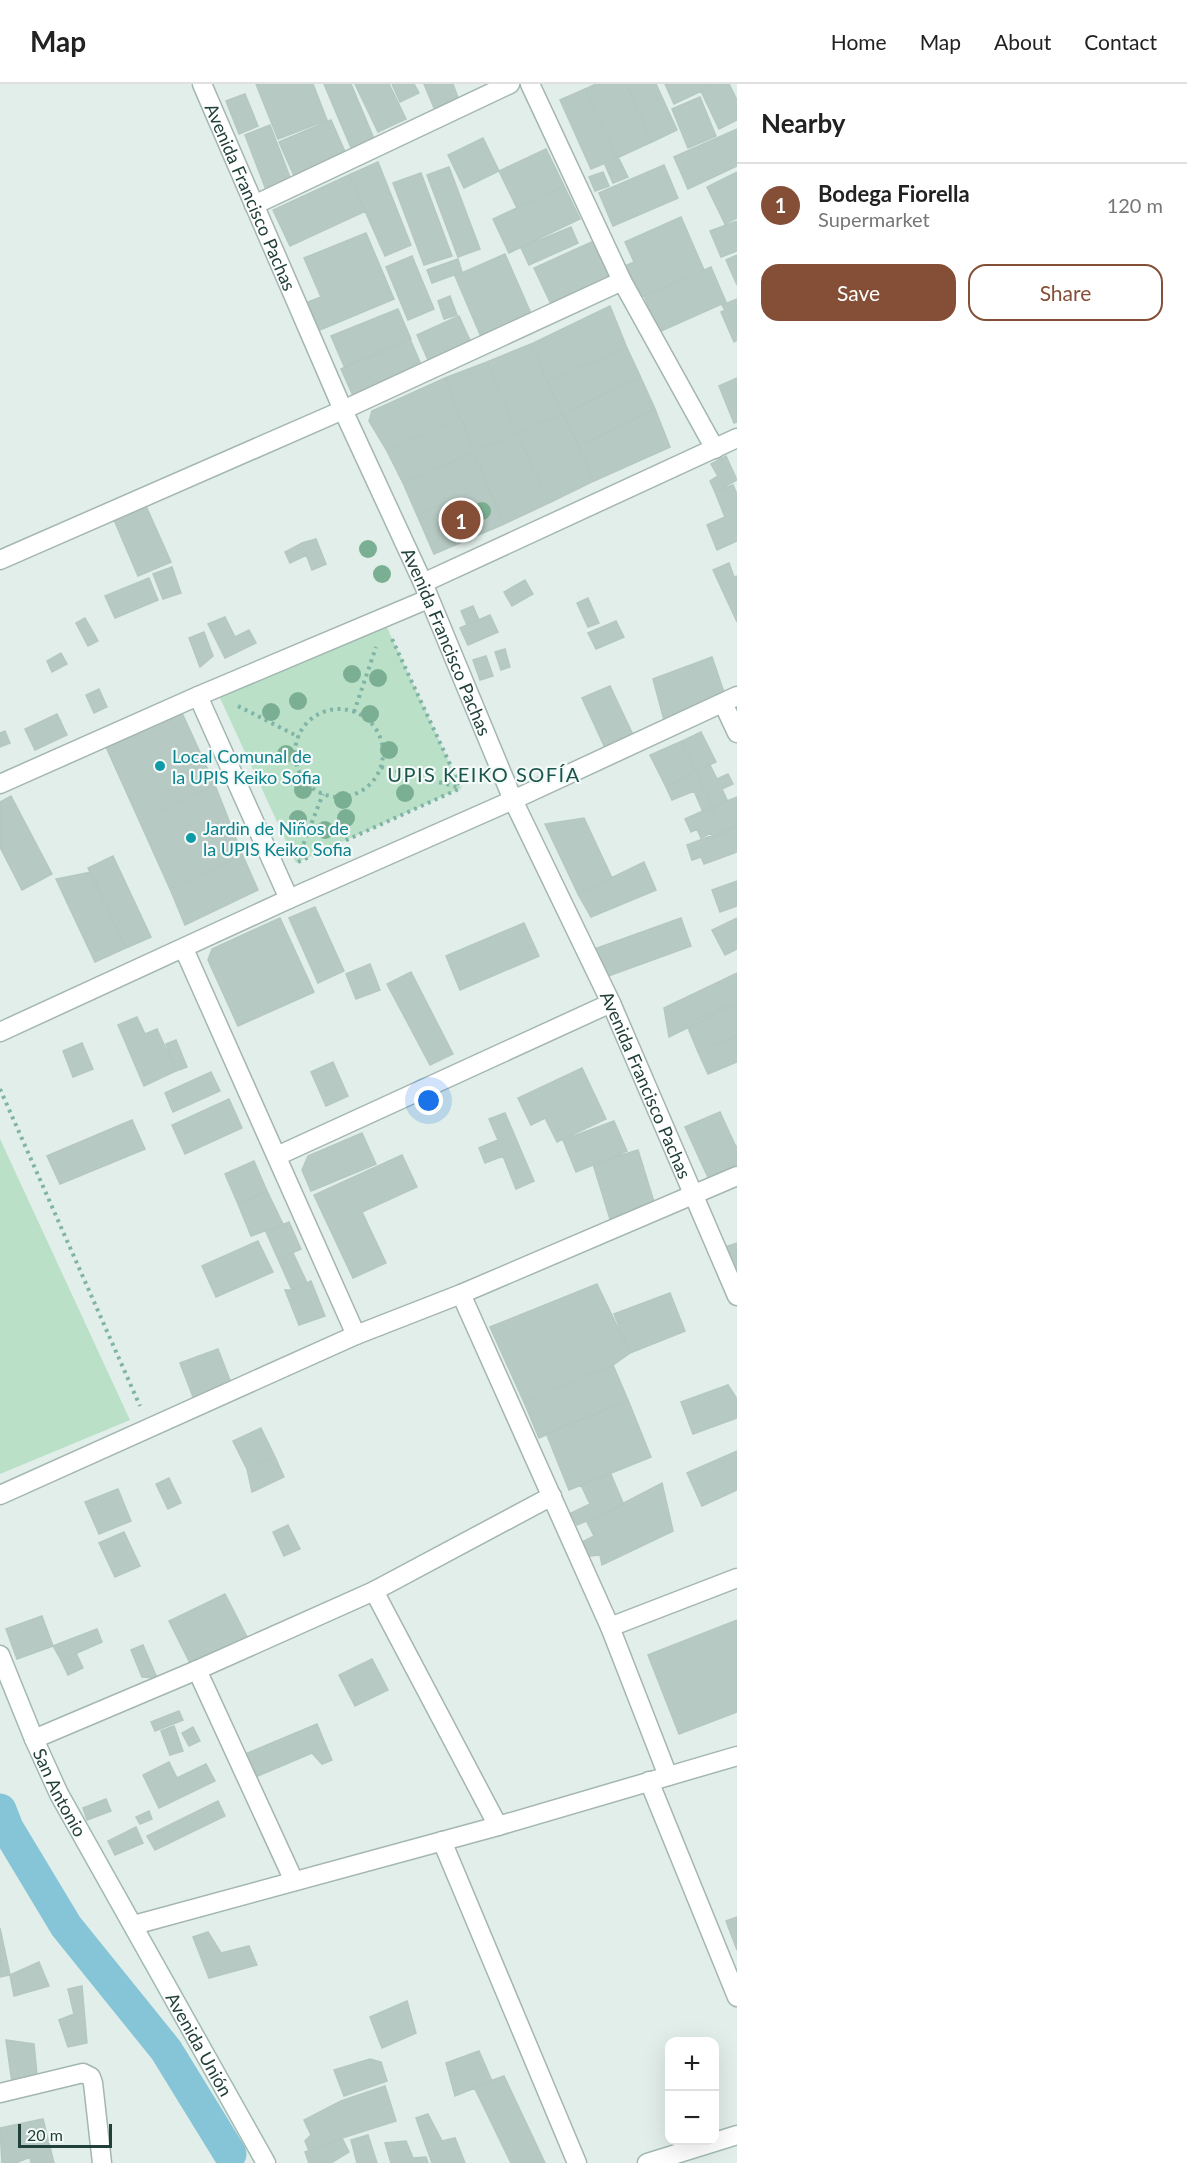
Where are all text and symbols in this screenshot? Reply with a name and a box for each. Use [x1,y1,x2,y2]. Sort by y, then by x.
text: Map [30,24,86,58]
text: Home [831,29,887,54]
text: Map [920,29,961,54]
text: About [994,29,1051,54]
text: Contact [1084,29,1157,54]
street label: Avenida Francisco Pachas [201,100,301,294]
text: Nearby [761,107,846,139]
text: Bodega Fiorella [818,180,970,207]
text: 1 [775,193,786,217]
text: 120 m [1107,193,1163,217]
text: Supermarket [818,207,930,231]
button: Save [761,264,956,321]
button: Share [968,264,1163,321]
pin: 1 [442,498,480,542]
street label: Avenida Francisco Pachas [397,544,496,739]
place label: Local Comunal de la UPIS Keiko Sofia [172,745,321,788]
marker: Local Comunal de la UPIS Keiko Sofia [153,759,167,773]
district label: UPIS KEIKO SOFÍA [387,762,581,786]
place label: Jardin de Niños de la UPIS Keiko Sofia [203,817,352,860]
marker: Jardin de Niños de la UPIS Keiko Sofia [184,831,198,845]
street label: Avenida Francisco Pachas [596,987,696,1182]
your location [414,1086,443,1115]
street label: San Antonio [29,1745,92,1840]
street label: Avenida Unión [162,1988,237,2100]
map controls [665,2037,719,2145]
button: + [665,2037,719,2091]
button: − [665,2091,719,2145]
scale bar [18,2121,112,2148]
text: 20 m [27,2125,63,2144]

